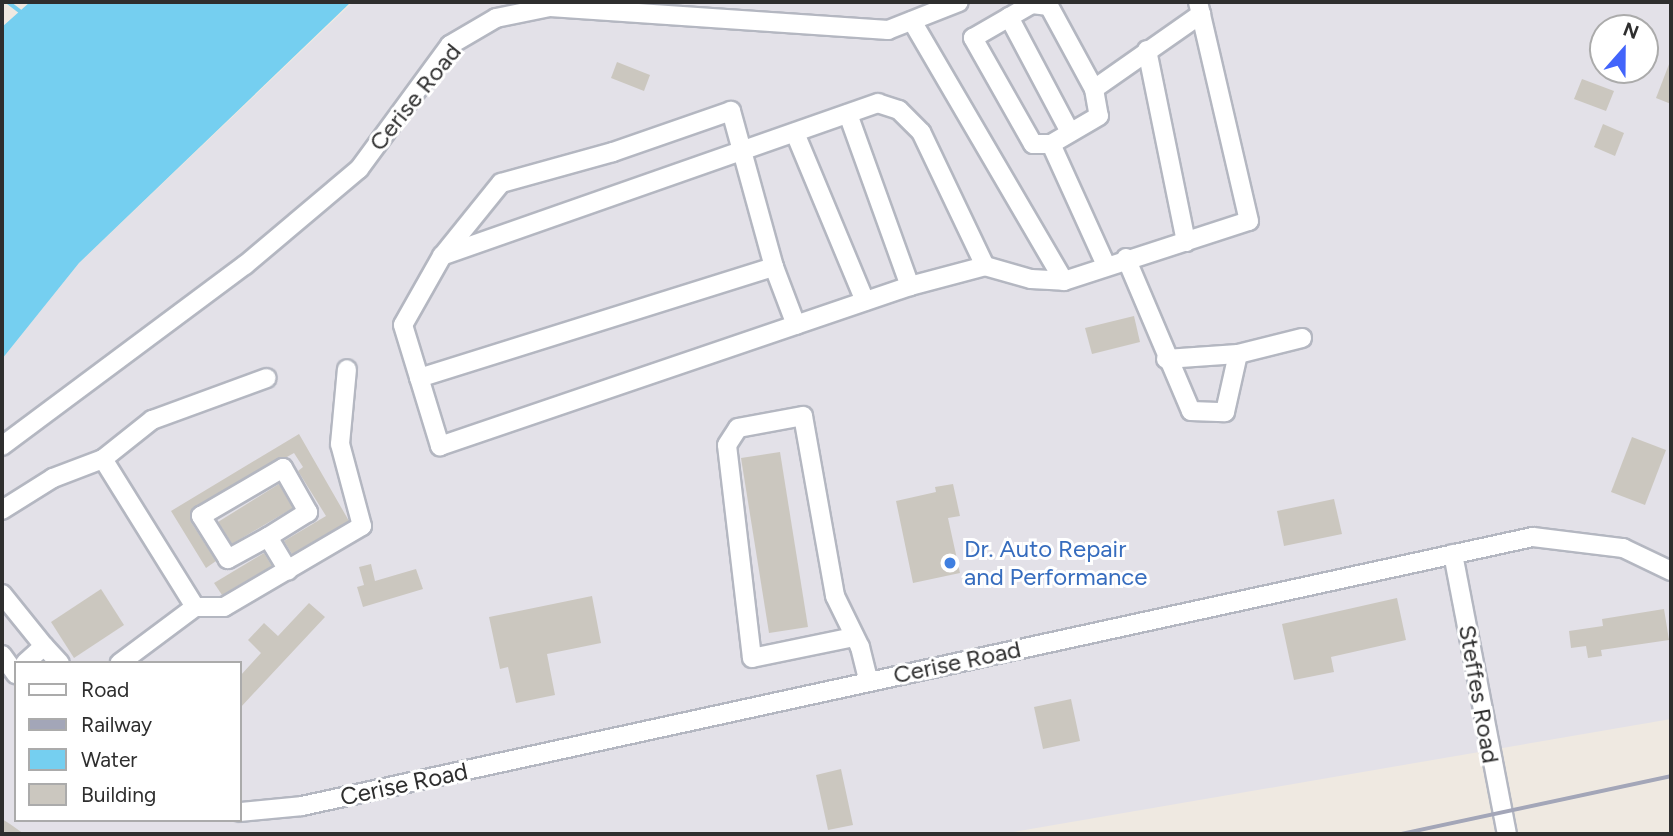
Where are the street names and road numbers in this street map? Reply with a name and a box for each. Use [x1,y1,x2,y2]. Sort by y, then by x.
street label: Cerise Road [363,38,467,156]
street label: Steffes Road [1453,623,1505,765]
street label: Cerise Road [891,634,1023,690]
street label: Cerise Road [338,756,470,812]

